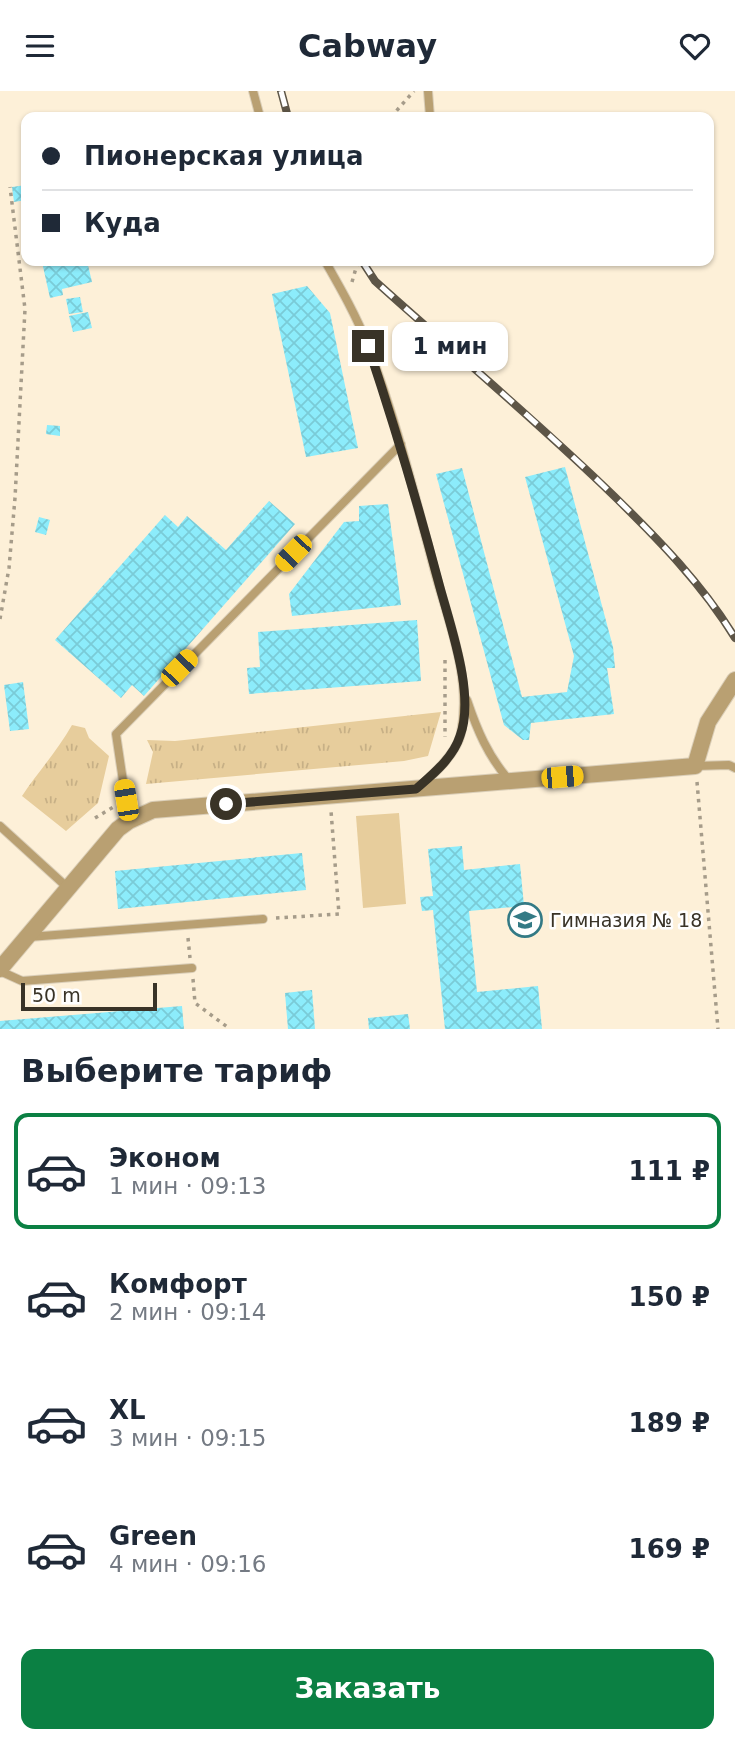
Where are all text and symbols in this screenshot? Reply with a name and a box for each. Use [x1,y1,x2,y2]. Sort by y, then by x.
icon: menu [21,27,59,65]
text: Cabway [298,27,437,65]
icon: heart [676,27,714,65]
text: Пионерская улица [84,141,363,171]
text: Куда [84,208,161,238]
callout: 1 мин [392,321,508,371]
route end [352,330,384,362]
text: 1 мин [413,333,487,359]
car [271,531,316,575]
car [157,646,202,690]
car [541,765,584,789]
car [113,778,140,822]
route start [210,788,242,820]
school or university icon: Гимназия № 18 [506,901,544,939]
place label: Гимназия № 18 [550,909,702,931]
scale bar [21,980,158,1012]
text: 50 m [32,984,81,1006]
text: Выберите тариф [21,1052,332,1090]
icon: car [25,1140,88,1203]
text: Эконом [109,1143,221,1173]
text: 111 ₽ [629,1156,710,1186]
text: 1 мин · 09:13 [109,1173,267,1199]
icon: car [25,1266,88,1329]
text: Комфорт [109,1269,247,1299]
text: 150 ₽ [629,1282,710,1312]
text: 2 мин · 09:14 [109,1299,267,1325]
icon: car [25,1392,88,1455]
text: XL [109,1395,146,1425]
text: 189 ₽ [629,1408,710,1438]
text: 3 мин · 09:15 [109,1425,267,1451]
icon: car [25,1518,88,1581]
text: Green [109,1521,197,1551]
text: 169 ₽ [629,1534,710,1564]
text: 4 мин · 09:16 [109,1551,267,1577]
button: Заказать [21,1649,714,1729]

